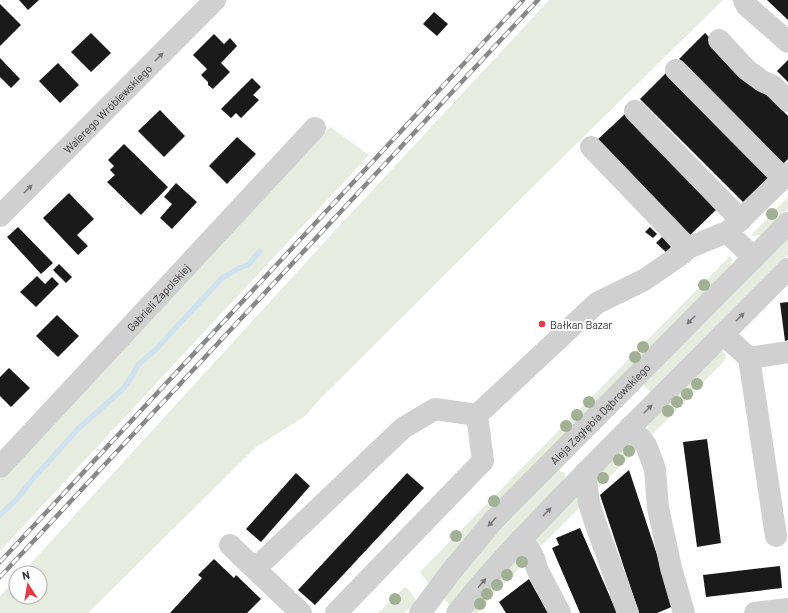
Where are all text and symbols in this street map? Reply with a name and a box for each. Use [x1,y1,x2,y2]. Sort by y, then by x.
one-way arrow [154,52,164,62]
street label: Walerego Wróblewskiego [60,61,154,155]
one-way arrow [23,184,32,194]
street label: Gabrieli Zapolskiej [124,261,192,333]
one-way arrow [735,312,745,322]
one-way arrow [687,315,696,325]
place label: Bałkan Bazar [550,318,612,331]
marker: Bałkan Bazar [537,319,547,329]
street label: Aleja Zagłębia Dąbrowskiego [547,360,652,466]
one-way arrow [643,404,653,414]
one-way arrow [542,507,552,517]
one-way arrow [488,517,497,527]
north arrow [8,565,48,605]
text: N [21,568,31,582]
one-way arrow [477,577,486,588]

